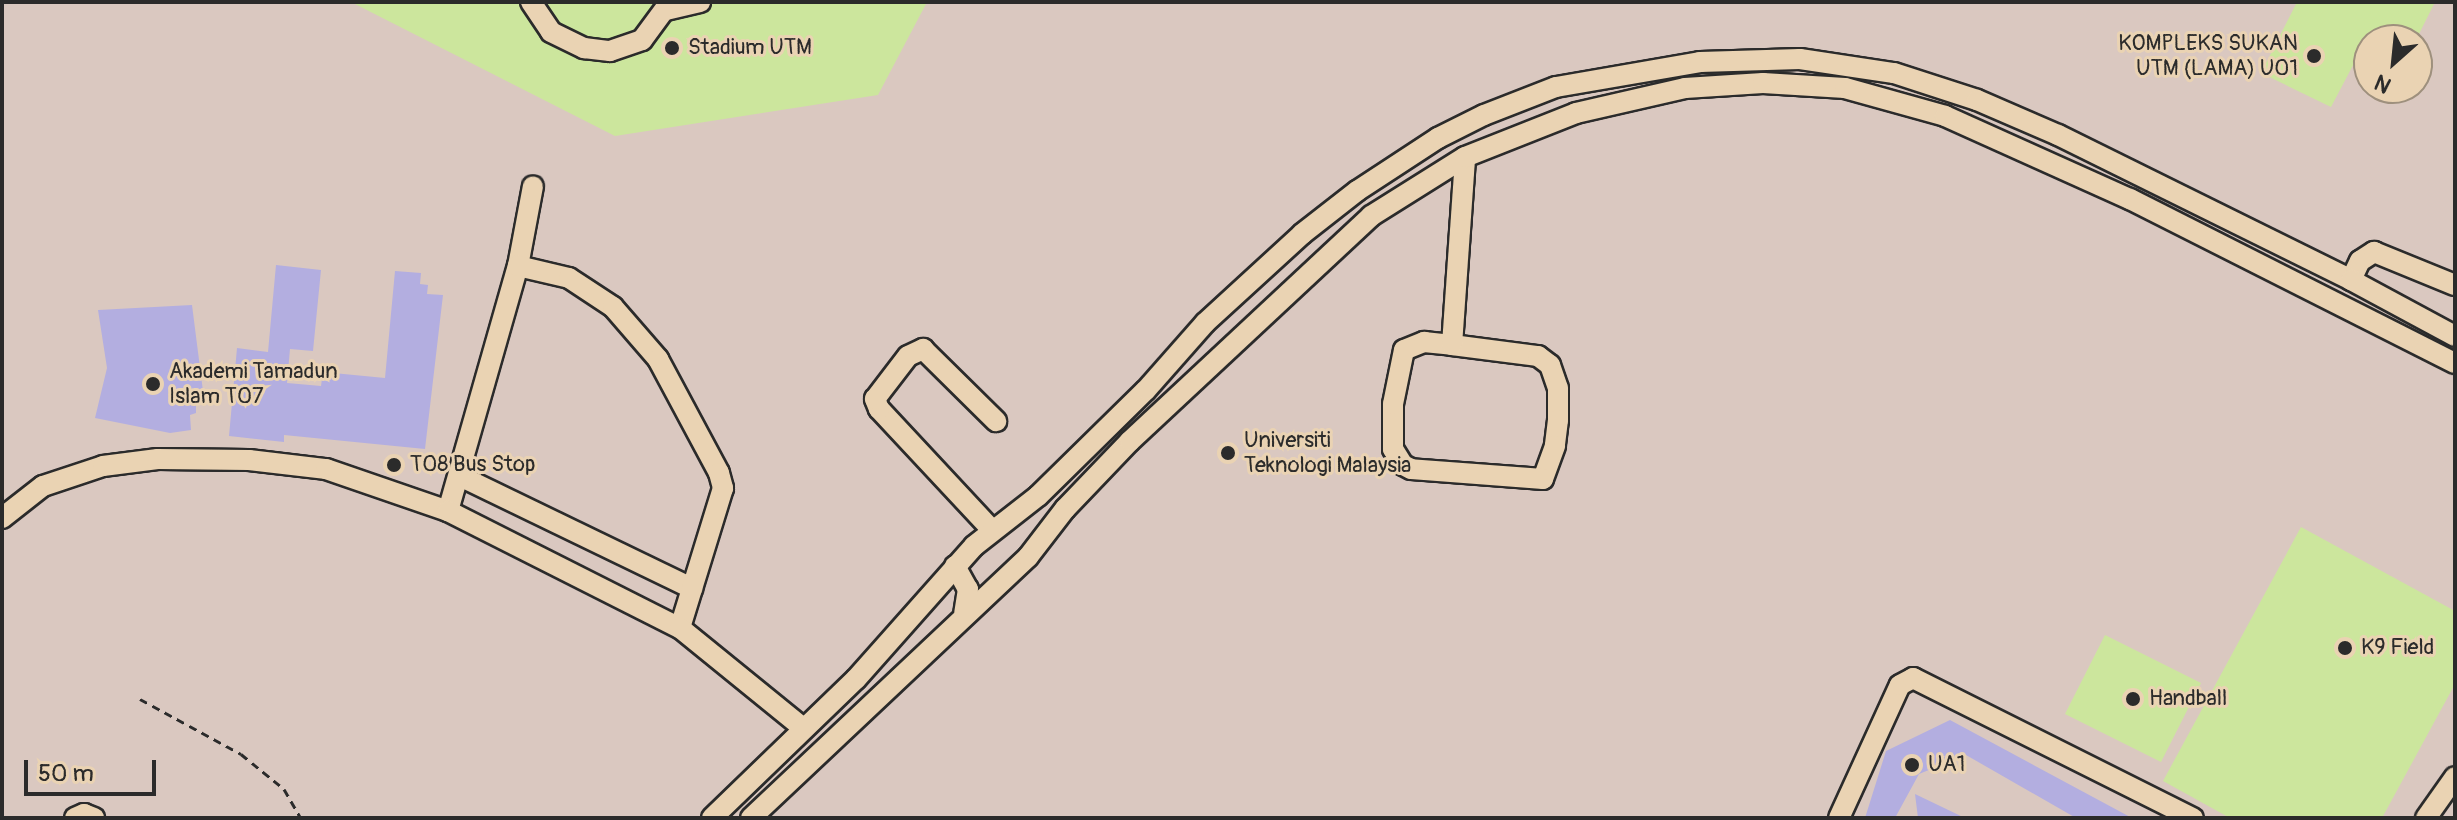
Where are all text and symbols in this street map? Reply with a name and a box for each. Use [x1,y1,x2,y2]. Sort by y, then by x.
north arrow [2353,24,2433,104]
place label: KOMPLEKS SUKAN UTM (LAMA) U01 [2118,30,2298,82]
place label: Stadium UTM [688,35,812,61]
marker: Stadium UTM [663,39,681,57]
marker: KOMPLEKS SUKAN UTM (LAMA) U01 [2305,47,2323,65]
text: N [2370,68,2396,99]
place label: Akademi Tamadun Islam T07 [169,358,338,410]
marker: Akademi Tamadun Islam T07 [144,375,162,393]
place label: Universiti Teknologi Malaysia [1244,427,1411,478]
marker: Universiti Teknologi Malaysia [1219,444,1237,462]
place label: T08 Bus Stop [410,452,535,478]
marker: T08 Bus Stop [385,456,403,474]
place label: K9 Field [2361,635,2434,661]
marker: K9 Field [2336,639,2354,657]
place label: Handball [2149,686,2227,712]
marker: Handball [2124,690,2142,708]
scale bar [28,744,160,794]
place label: UA1 [1928,752,1965,778]
marker: UA1 [1903,756,1921,774]
text: 50 m [38,759,94,788]

